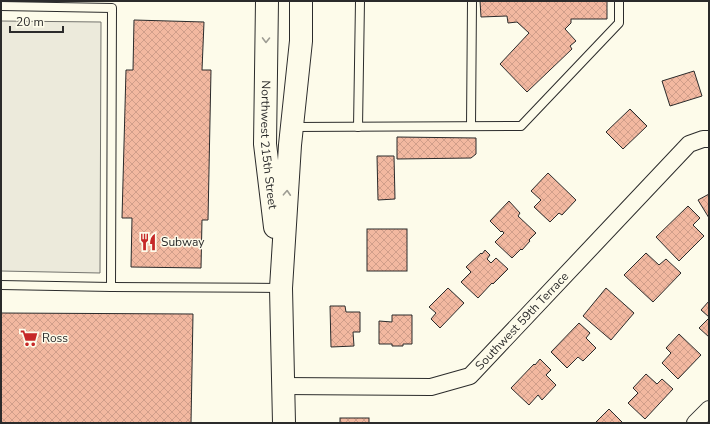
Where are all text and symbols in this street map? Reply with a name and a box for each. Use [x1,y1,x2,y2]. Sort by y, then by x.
scale bar [10,8,63,34]
text: 20 m [16,14,44,30]
one-way arrow [262,37,271,43]
street label: Northwest 215th Street [257,80,281,211]
one-way arrow [283,190,292,196]
restaurant icon: Subway [138,232,158,252]
place label: Subway [161,234,205,250]
street label: Southwest 59th Terrace [472,269,572,374]
supermarket icon: Ross [19,328,39,348]
place label: Ross [42,330,68,346]

